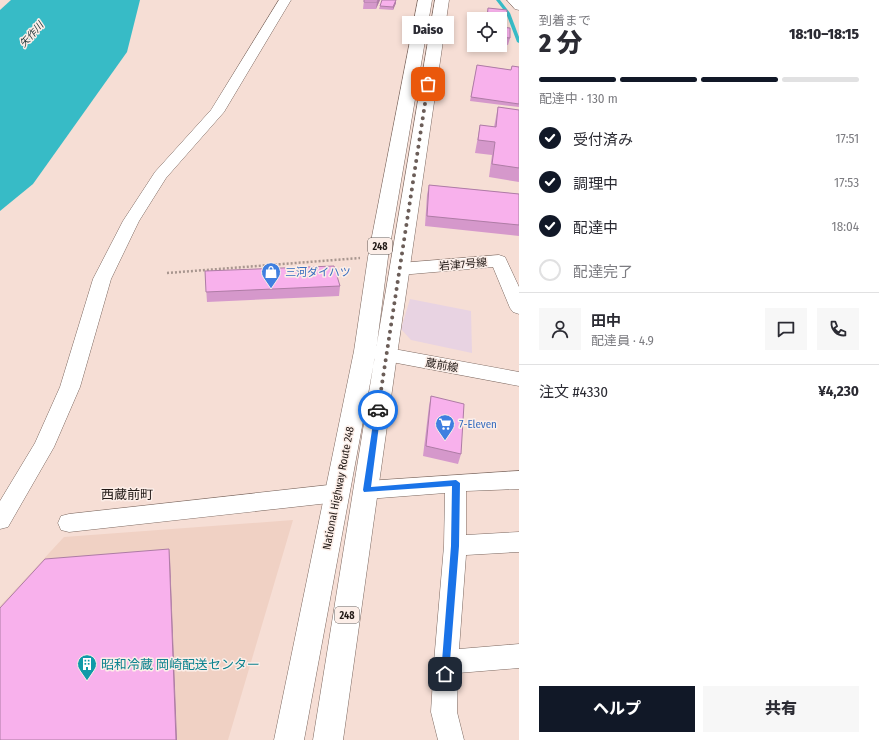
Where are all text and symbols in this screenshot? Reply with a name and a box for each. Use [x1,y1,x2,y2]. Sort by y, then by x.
map controls [467,12,507,52]
button: locate [467,12,507,52]
text: 到着まで [539,13,591,28]
callout: Daiso [402,16,454,44]
water label: 矢作川 [17,19,47,50]
text: Daiso [413,22,443,37]
text: 18:10–18:15 [789,25,859,43]
text: 2 分 [539,28,582,59]
pin [411,67,445,101]
icon: bag [417,73,439,95]
text: 配達中 · 130 m [539,91,618,106]
icon: check [539,127,561,149]
text: 受付済み [573,131,633,149]
text: 17:51 [835,131,859,146]
icon: check [539,171,561,193]
text: 調理中 [573,175,618,193]
text: 17:53 [834,175,859,190]
icon: check [539,215,561,237]
text: 配達中 [573,219,618,237]
text: 18:04 [832,219,859,234]
road number: 248 [368,238,392,254]
street label: 岩津7号線 [438,256,488,273]
shop icon: 三河ダイハツ [260,261,282,289]
text: 配達完了 [573,263,633,281]
place label: 三河ダイハツ [285,266,351,279]
button: person [539,308,581,350]
button: chat [765,308,807,350]
button: phone [817,308,859,350]
text: 田中 [591,312,621,330]
text: 配達員 · 4.9 [591,333,654,348]
street label: 蔵前線 [425,356,459,375]
text: ¥4,230 [818,382,859,400]
text: 注文 #4330 [539,383,608,401]
courier [358,390,398,430]
icon: car [367,399,389,421]
supermarket icon: 7-Eleven [434,413,456,441]
place label: 7-Eleven [459,418,497,431]
street label: National Highway Route 248 [320,425,357,551]
district label: 西蔵前町 [101,487,153,502]
road number: 248 [335,607,359,623]
building icon: 昭和冷蔵 岡崎配送センター [76,653,98,681]
place label: 昭和冷蔵 岡崎配送センター [101,657,260,672]
pin [428,657,462,691]
icon: home [434,663,456,685]
button: ヘルプ [539,686,695,732]
button: 共有 [703,686,859,732]

